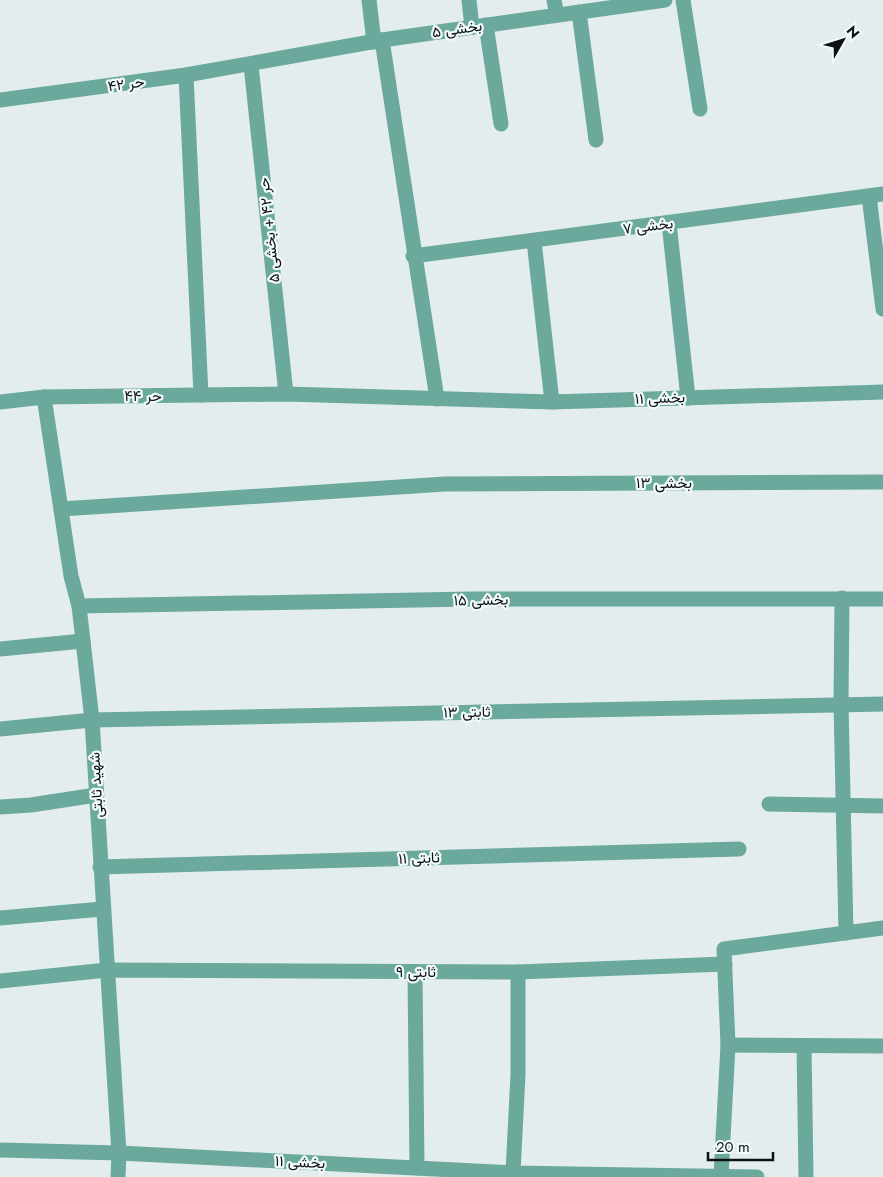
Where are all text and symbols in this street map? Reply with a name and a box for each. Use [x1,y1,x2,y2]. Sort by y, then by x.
street label: بخشی ۵ [431,15,483,43]
north arrow [818,15,868,65]
text: N [842,21,864,42]
street label: حر ۴۲ [106,71,146,97]
street label: حر ۴۲ + بخشی ۵ [253,176,285,284]
street label: بخشی ۷ [622,212,674,240]
street label: حر ۴۴ [124,385,162,407]
street label: بخشی ۱۱ [635,386,685,410]
street label: بخشی ۱۳ [636,472,692,494]
street label: بخشی ۱۵ [453,589,509,611]
street label: ثابتی ۱۳ [443,701,491,723]
street label: شهید ثابتی [83,751,109,818]
street label: ثابتی ۱۱ [398,846,440,870]
street label: ثابتی ۹ [396,961,436,983]
scale bar [708,1130,773,1162]
text: 20 m [716,1136,750,1158]
street label: بخشی ۱۱ [274,1150,326,1174]

